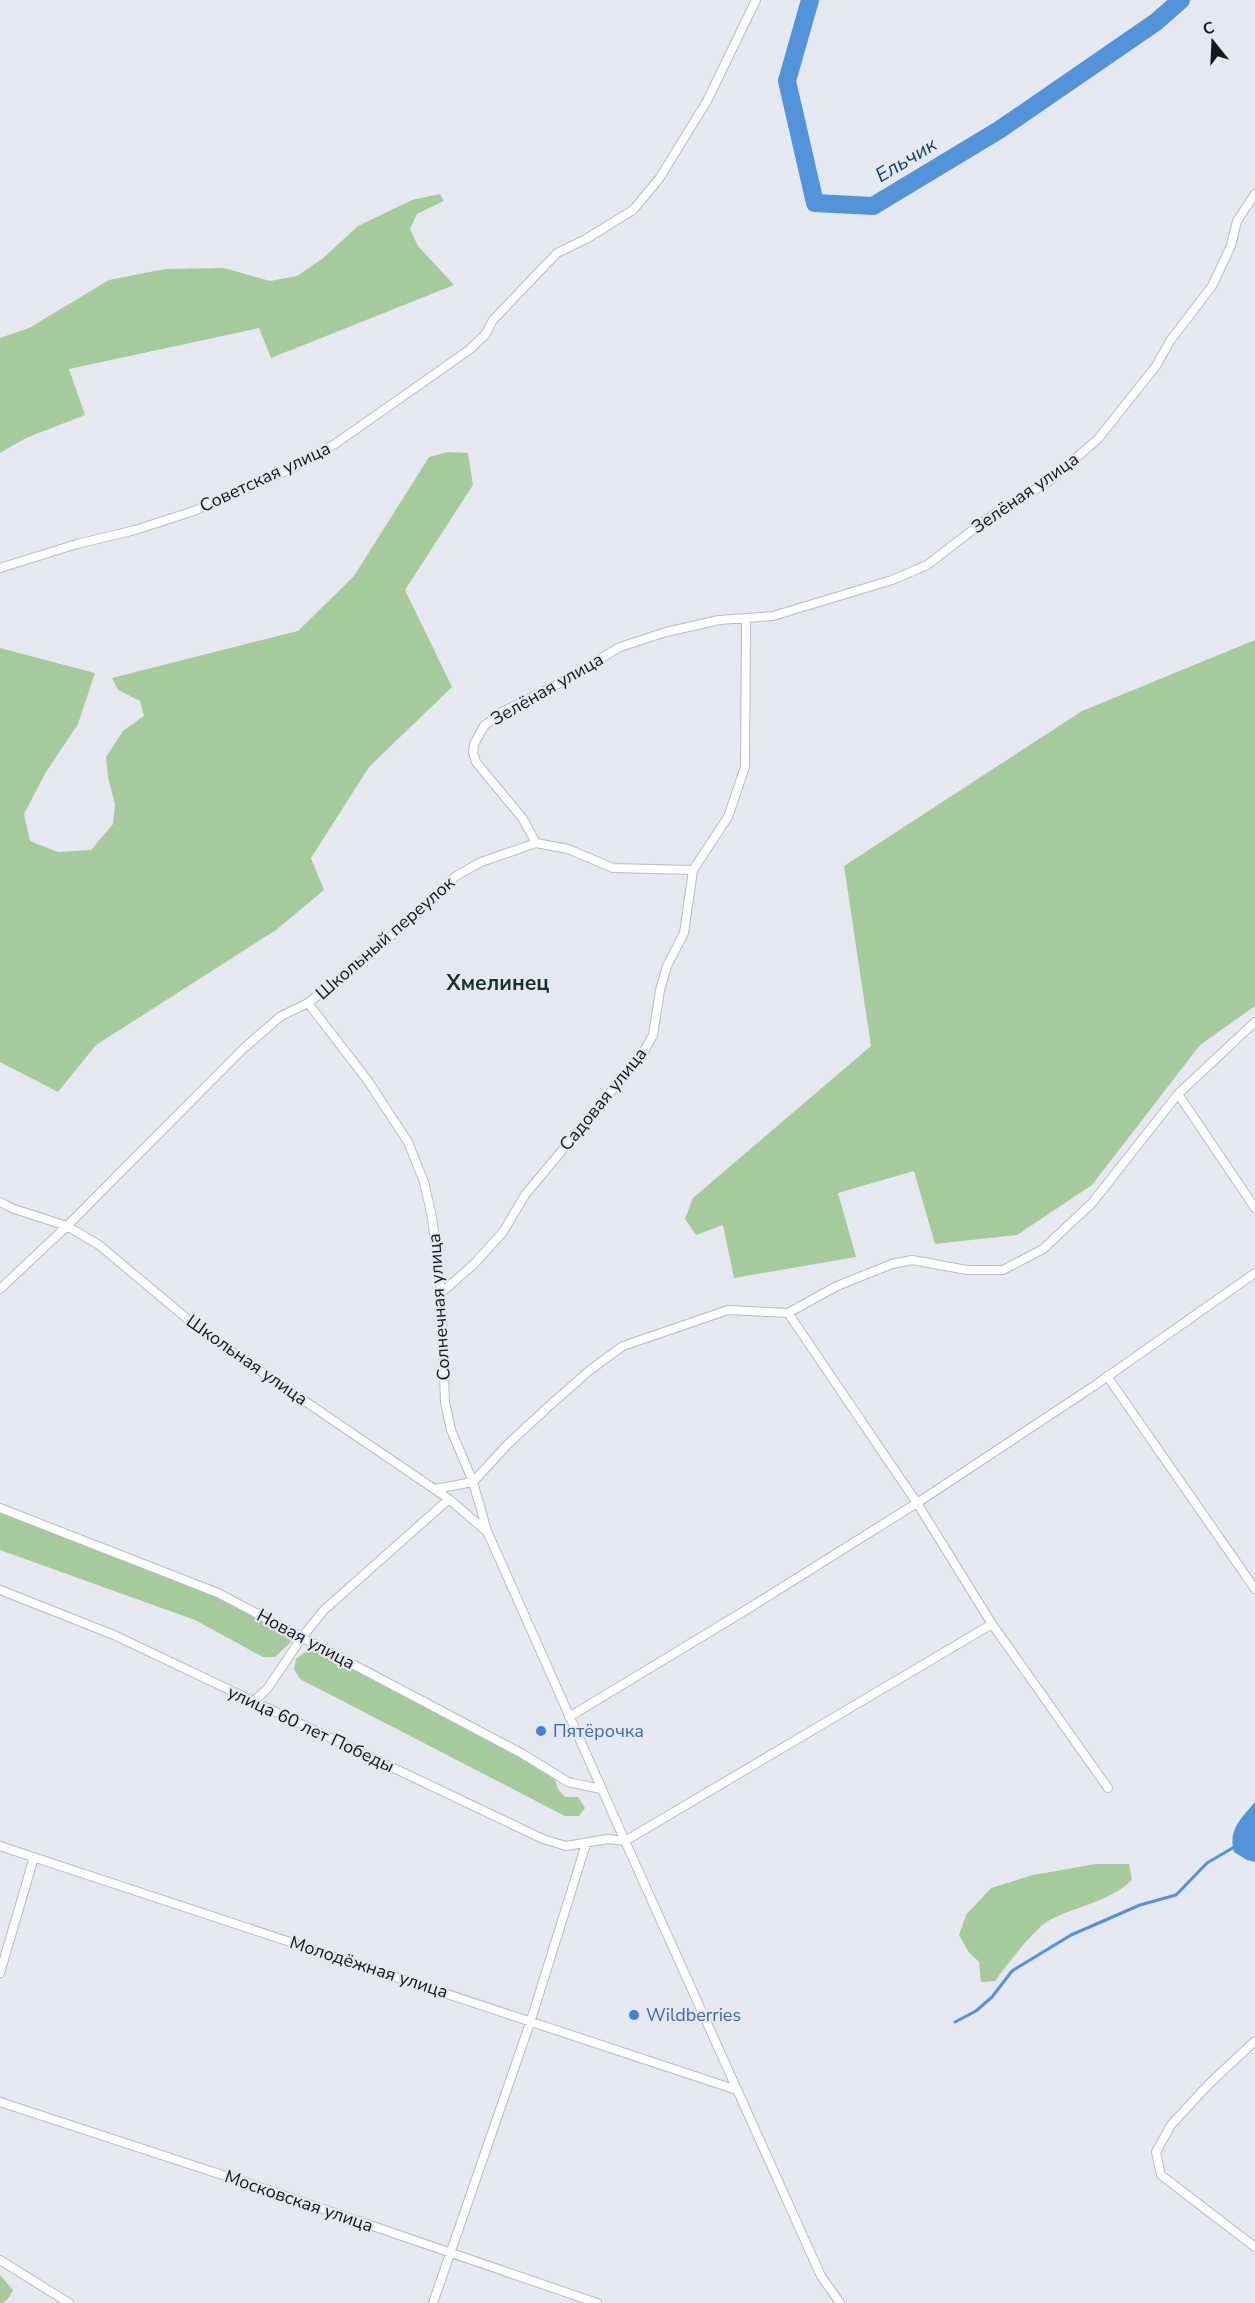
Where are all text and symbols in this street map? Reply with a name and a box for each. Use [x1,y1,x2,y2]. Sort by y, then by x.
north arrow [1183,12,1243,72]
text: С [1200,17,1217,41]
water label: Ельчик [870,131,942,189]
street label: Советская улица [196,436,334,518]
street label: Зелёная улица [966,447,1084,539]
street label: Зелёная улица [486,647,608,731]
street label: Школьный переулок [310,871,460,1005]
district label: Хмелинец [446,969,549,997]
street label: Садовая улица [554,1042,652,1156]
street label: Солнечная улица [422,1233,456,1381]
street label: Школьная улица [181,1309,313,1411]
street label: Новая улица [253,1603,359,1675]
street label: улица 60 лет Победы [224,1680,398,1778]
place label: Пятёрочка [553,1719,644,1743]
marker: Пятёрочка [534,1724,548,1738]
street label: Молодёжная улица [287,1930,451,2004]
place label: Wildberries [646,2003,741,2027]
marker: Wildberries [627,2008,641,2022]
street label: Московская улица [221,2164,377,2238]

